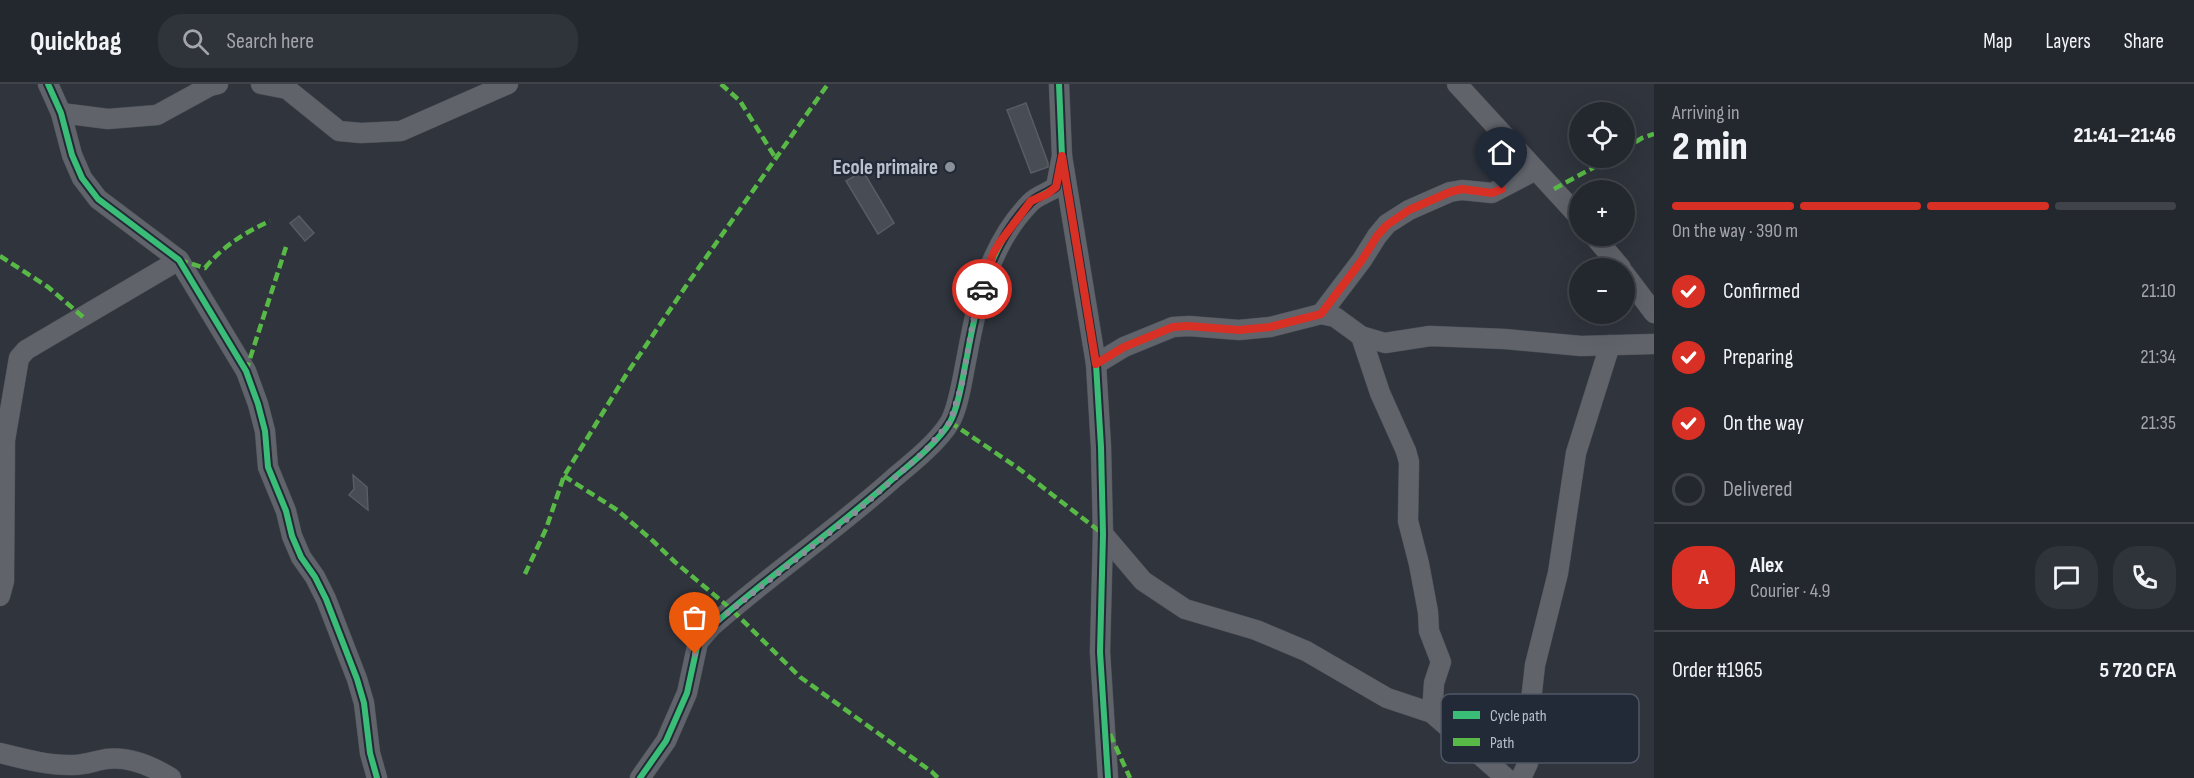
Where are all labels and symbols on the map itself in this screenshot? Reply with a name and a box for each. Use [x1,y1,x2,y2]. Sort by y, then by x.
pin [1476,127,1527,189]
place label: Ecole primaire [833,155,938,180]
marker: Ecole primaire [943,160,957,174]
courier [952,259,1012,319]
pin [669,592,720,654]
legend [1441,694,1639,763]
text: Cycle path [1490,707,1547,726]
text: Path [1490,734,1514,753]

